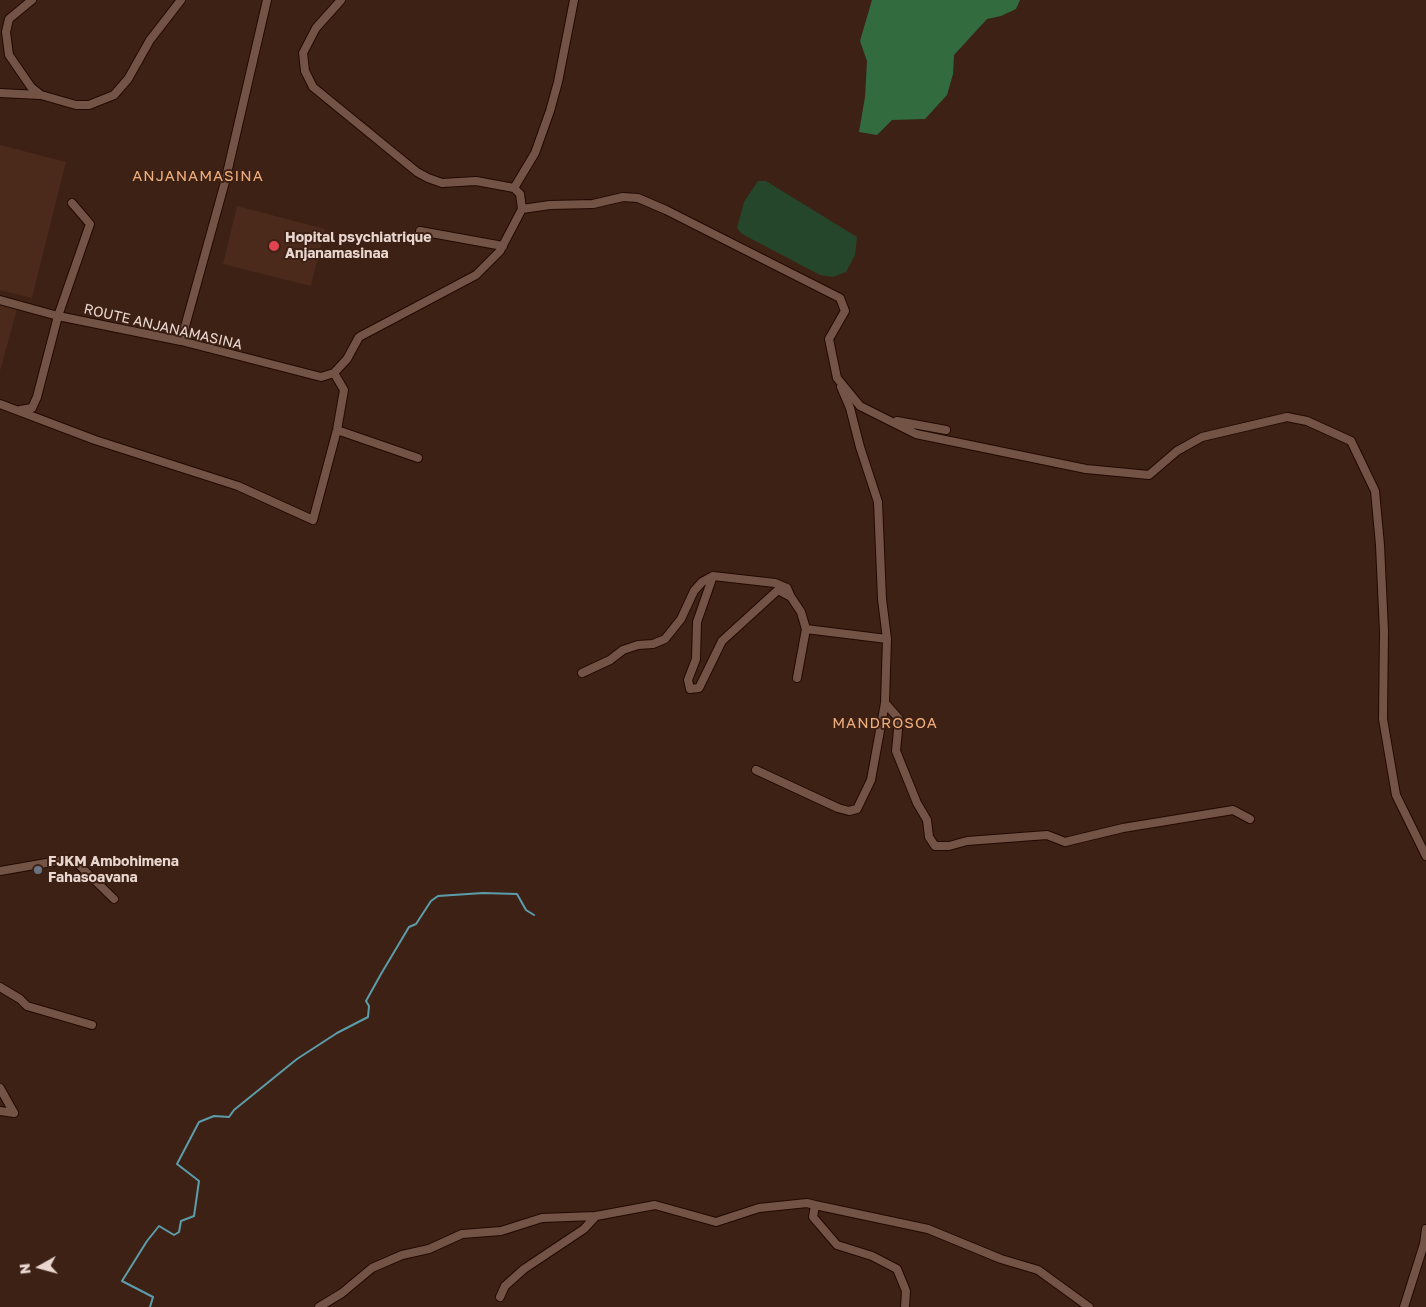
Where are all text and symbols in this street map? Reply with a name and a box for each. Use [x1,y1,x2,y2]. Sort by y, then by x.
district label: ANJANAMASINA [131,167,265,185]
place label: Hopital psychiatrique Anjanamasinaa [285,230,431,262]
marker: Hopital psychiatrique Anjanamasinaa [267,239,281,253]
street label: ROUTE ANJANAMASINA [82,301,244,353]
district label: MANDROSOA [831,714,939,732]
place label: FJKM Ambohimena Fahasoavana [48,854,179,886]
marker: FJKM Ambohimena Fahasoavana [32,864,44,876]
north arrow [15,1242,65,1292]
text: N [16,1263,34,1275]

